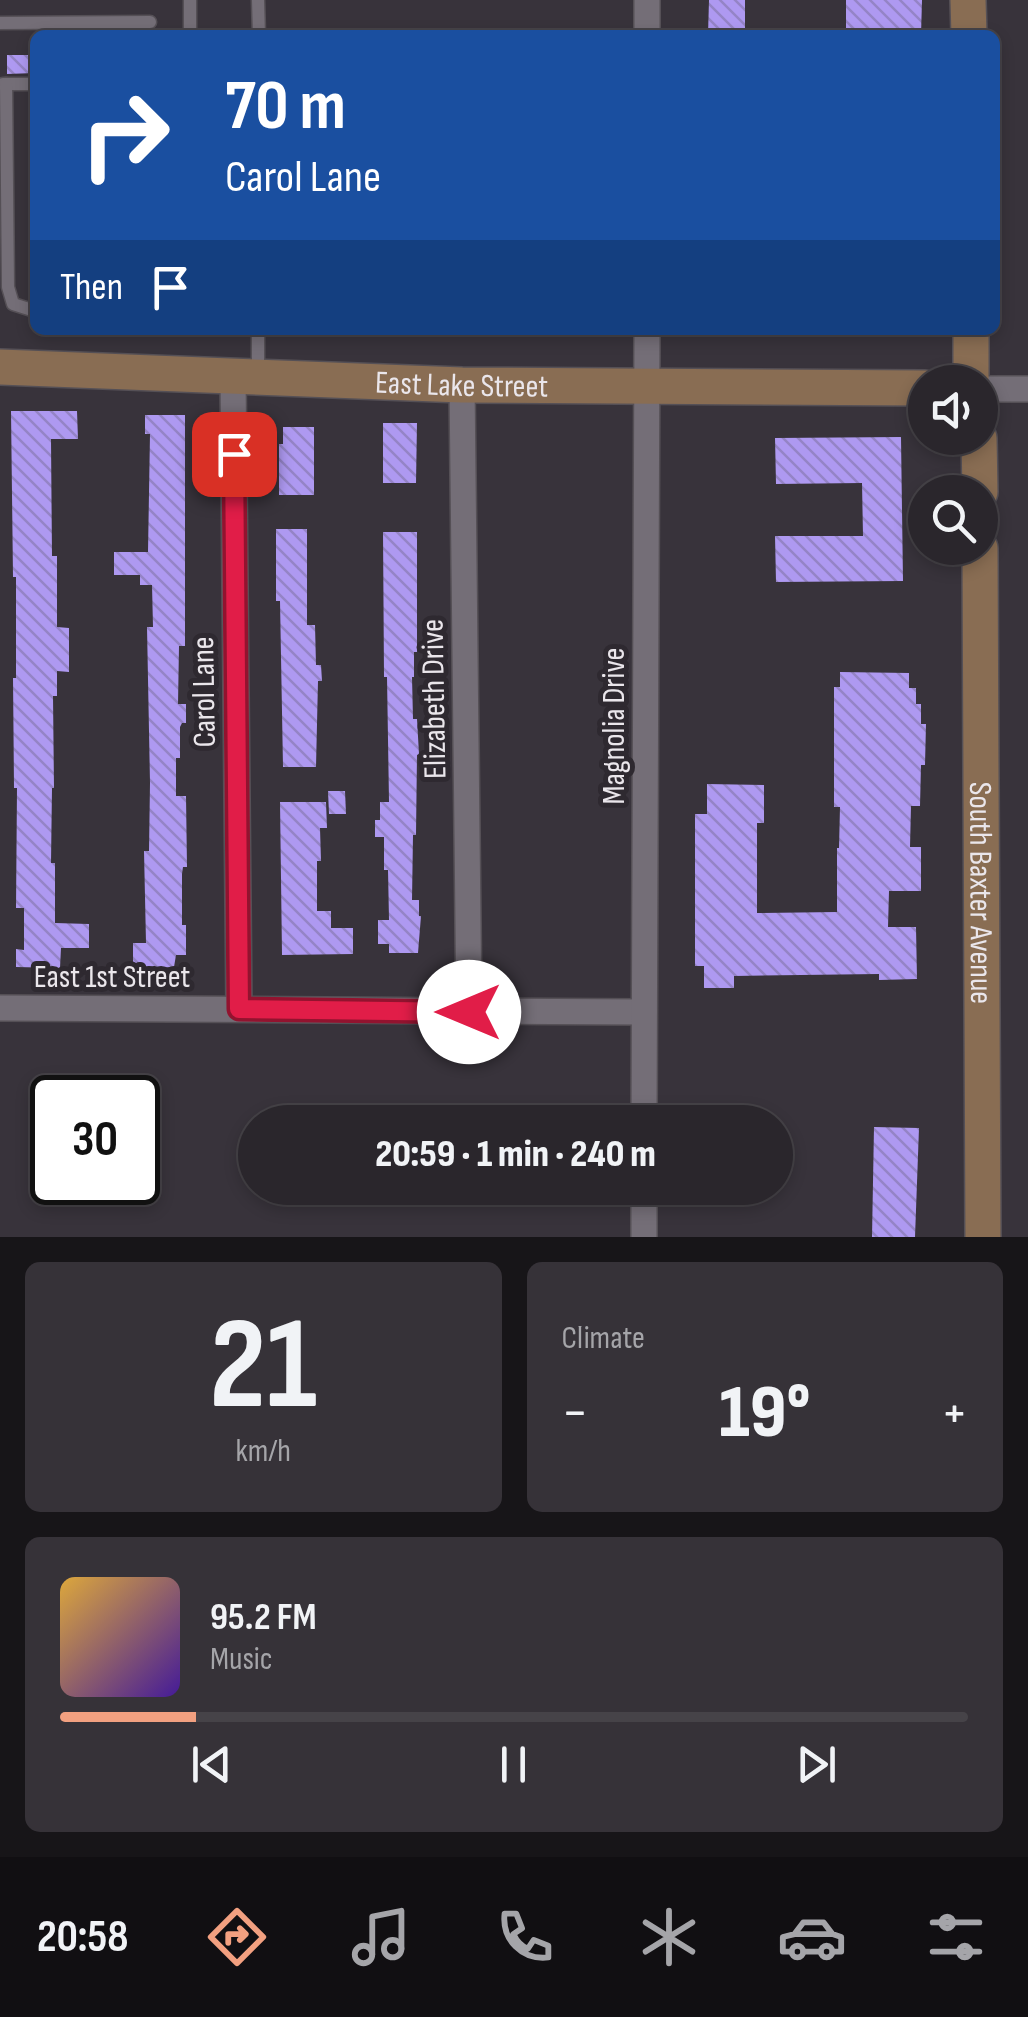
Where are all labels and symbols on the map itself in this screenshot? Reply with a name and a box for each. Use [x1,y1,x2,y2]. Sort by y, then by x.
street label: East Lake Street [374,364,548,407]
pin [192,412,277,497]
street label: Elizabeth Drive [414,619,455,779]
street label: Carol Lane [184,636,225,748]
street label: Magnolia Drive [595,648,634,804]
street label: South Baxter Avenue [960,782,1000,1004]
street label: East 1st Street [34,958,190,997]
position arrow [417,960,521,1064]
speed limit sign: 30 [30,1075,160,1205]

